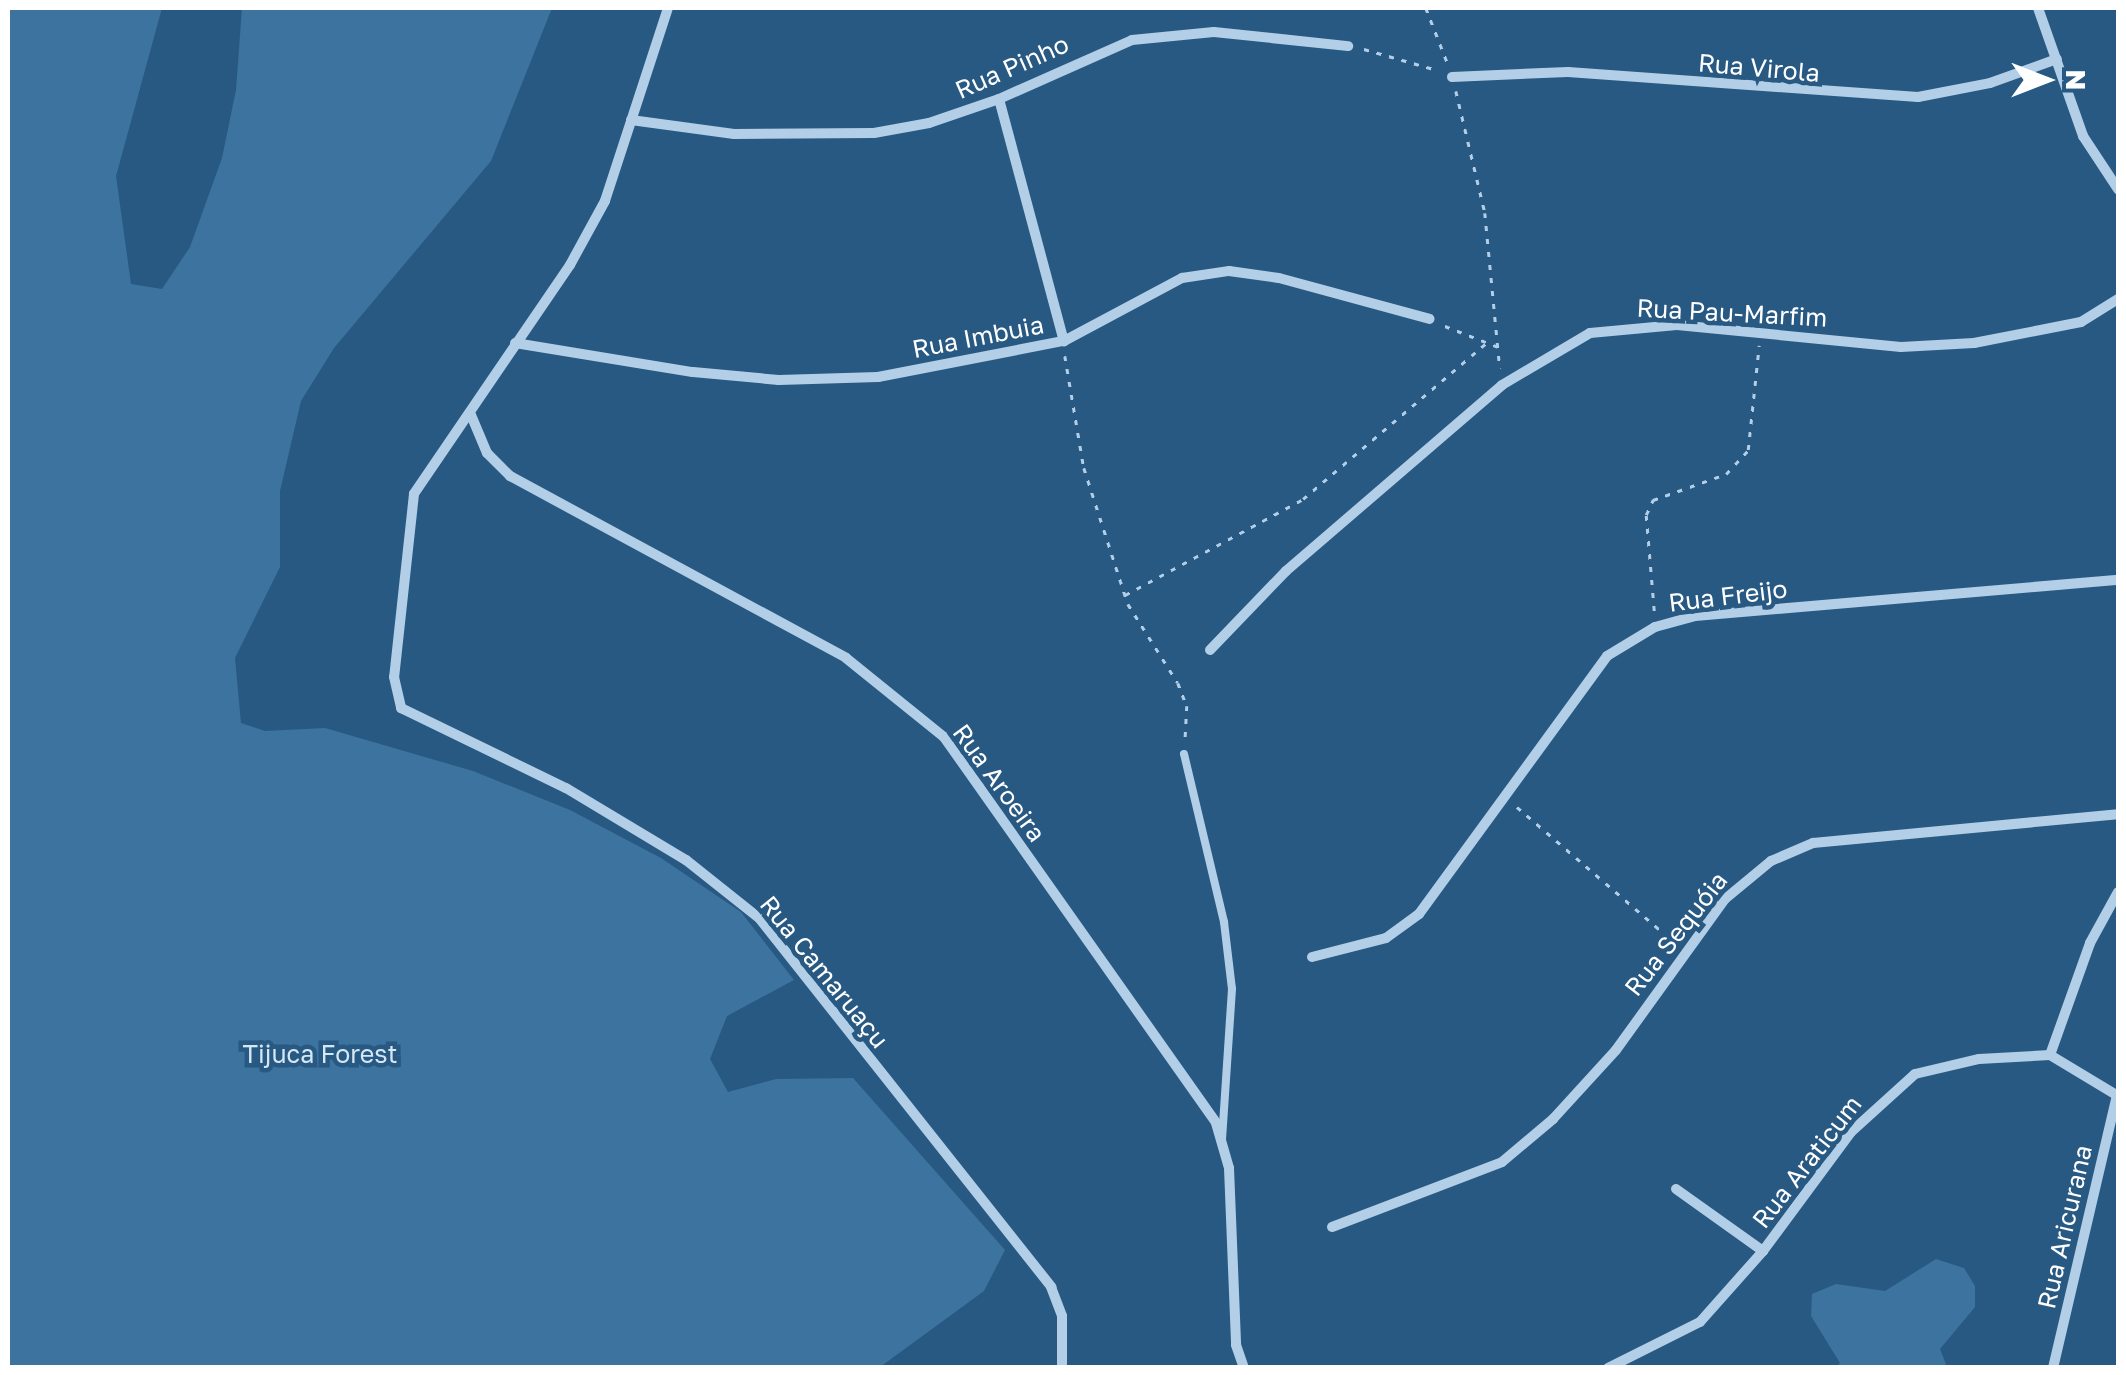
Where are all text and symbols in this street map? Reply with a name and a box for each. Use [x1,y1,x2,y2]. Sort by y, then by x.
street label: Rua Pinho [951,29,1073,105]
north arrow [1996,30,2096,130]
street label: Rua Virola [1697,48,1821,88]
text: N [2060,69,2093,91]
street label: Rua Pau-Marfim [1636,293,1828,333]
street label: Rua Imbuia [910,310,1046,364]
street label: Rua Freijo [1667,574,1789,618]
street label: Rua Aroeira [946,718,1052,848]
street label: Rua Sequóia [1618,866,1734,1002]
street label: Rua Camaruaçu [753,890,895,1054]
park label: Tijuca Forest [243,1039,397,1069]
street label: Rua Araticum [1746,1090,1868,1234]
street label: Rua Aricurana [2032,1142,2098,1312]

